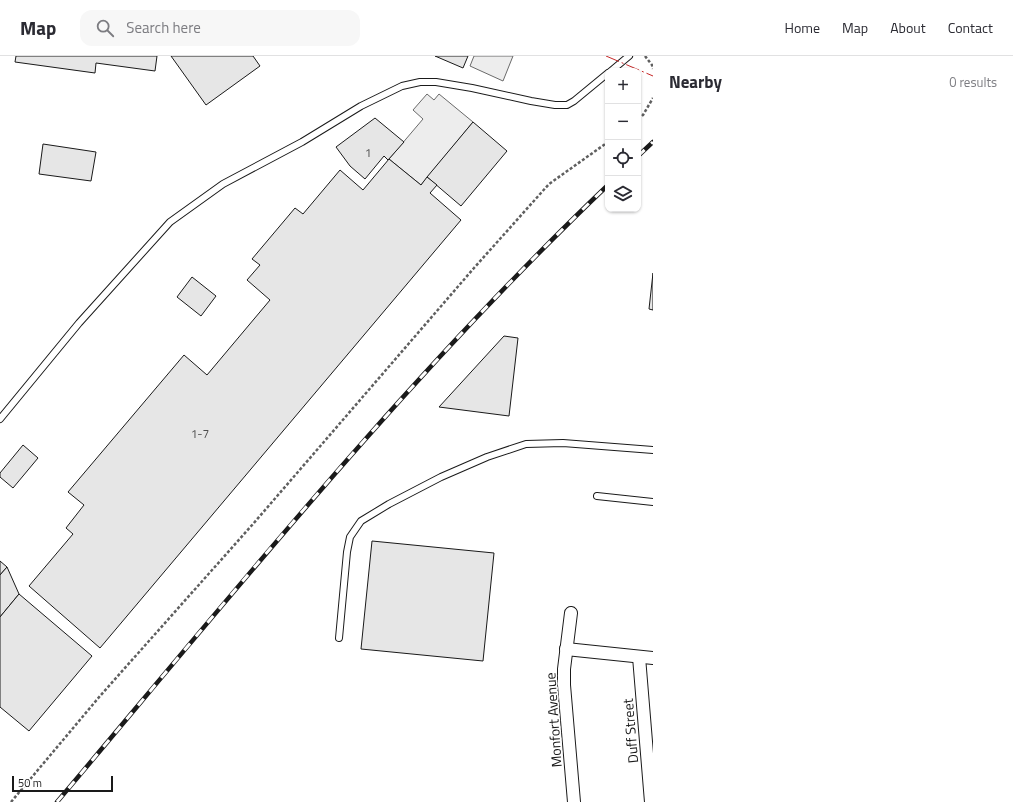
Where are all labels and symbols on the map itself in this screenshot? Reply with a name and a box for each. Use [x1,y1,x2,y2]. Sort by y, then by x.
house number: 1 [365,143,371,162]
house number: 1-7 [191,424,209,443]
street label: Monfort Avenue [539,672,567,768]
street label: Duff Street [617,698,643,764]
scale bar [12,774,113,793]

